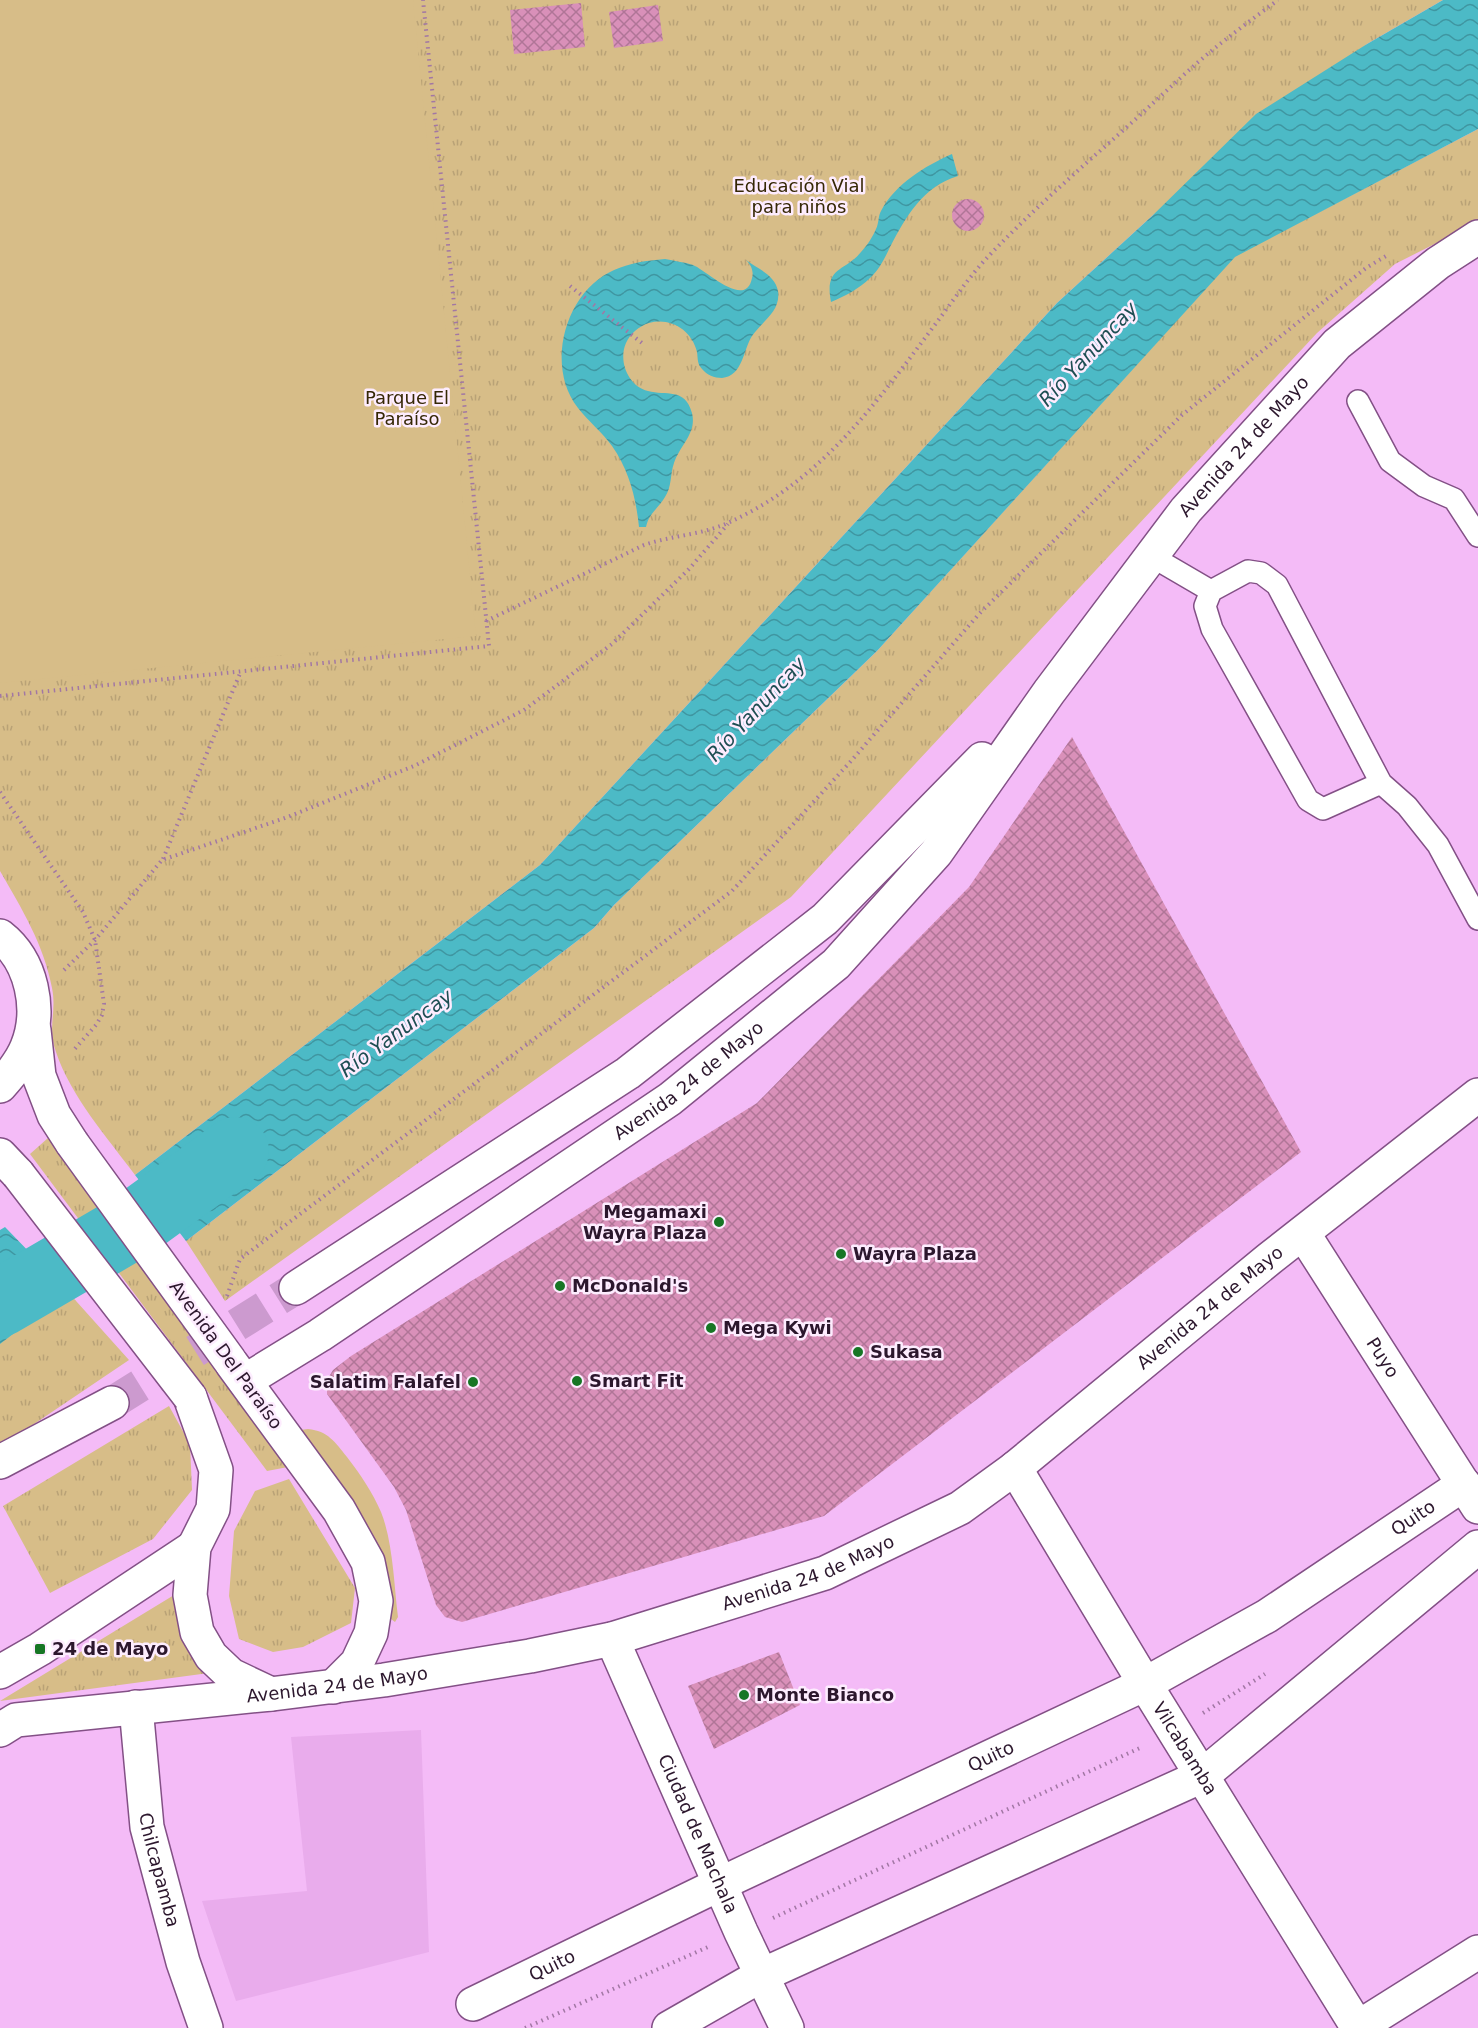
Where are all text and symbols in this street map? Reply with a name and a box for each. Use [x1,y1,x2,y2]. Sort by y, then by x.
park label: Educación Vial para niños [733,175,865,217]
water label: Río Yanuncay [1034,296,1143,411]
street label: Avenida 24 de Mayo [1174,371,1313,521]
park label: Parque El Paraíso [365,387,449,429]
water label: Río Yanuncay [702,651,811,766]
water label: Río Yanuncay [335,983,458,1082]
street label: Avenida 24 de Mayo [610,1016,767,1144]
place label: Megamaxi Wayra Plaza [583,1201,707,1243]
marker: Megamaxi Wayra Plaza [712,1215,726,1229]
street label: Avenida 24 de Mayo [1132,1241,1287,1373]
place label: Wayra Plaza [853,1243,977,1264]
marker: Wayra Plaza [834,1247,848,1261]
place label: McDonald's [572,1275,688,1296]
street label: Avenida Del Paraíso [166,1276,287,1433]
marker: McDonald's [553,1279,567,1293]
place label: Mega Kywi [723,1317,832,1338]
marker: Mega Kywi [704,1321,718,1335]
street label: Puyo [1362,1333,1404,1382]
place label: Sukasa [870,1341,943,1362]
marker: Sukasa [851,1345,865,1359]
place label: Smart Fit [589,1370,684,1391]
place label: Salatim Falafel [310,1371,461,1392]
marker: Smart Fit [570,1374,584,1388]
marker: Salatim Falafel [466,1375,480,1389]
street label: Quito [1387,1495,1439,1540]
street label: Avenida 24 de Mayo [719,1530,897,1614]
place label: 24 de Mayo [52,1638,168,1659]
marker: 24 de Mayo [33,1642,47,1656]
street label: Avenida 24 de Mayo [245,1662,429,1706]
place label: Monte Bianco [756,1684,894,1705]
marker: Monte Bianco [737,1688,751,1702]
street label: Vilcabamba [1149,1698,1222,1799]
street label: Quito [964,1736,1017,1776]
street label: Ciudad de Machala [654,1751,743,1917]
street label: Chilcapamba [136,1812,184,1929]
street label: Quito [525,1945,578,1985]

